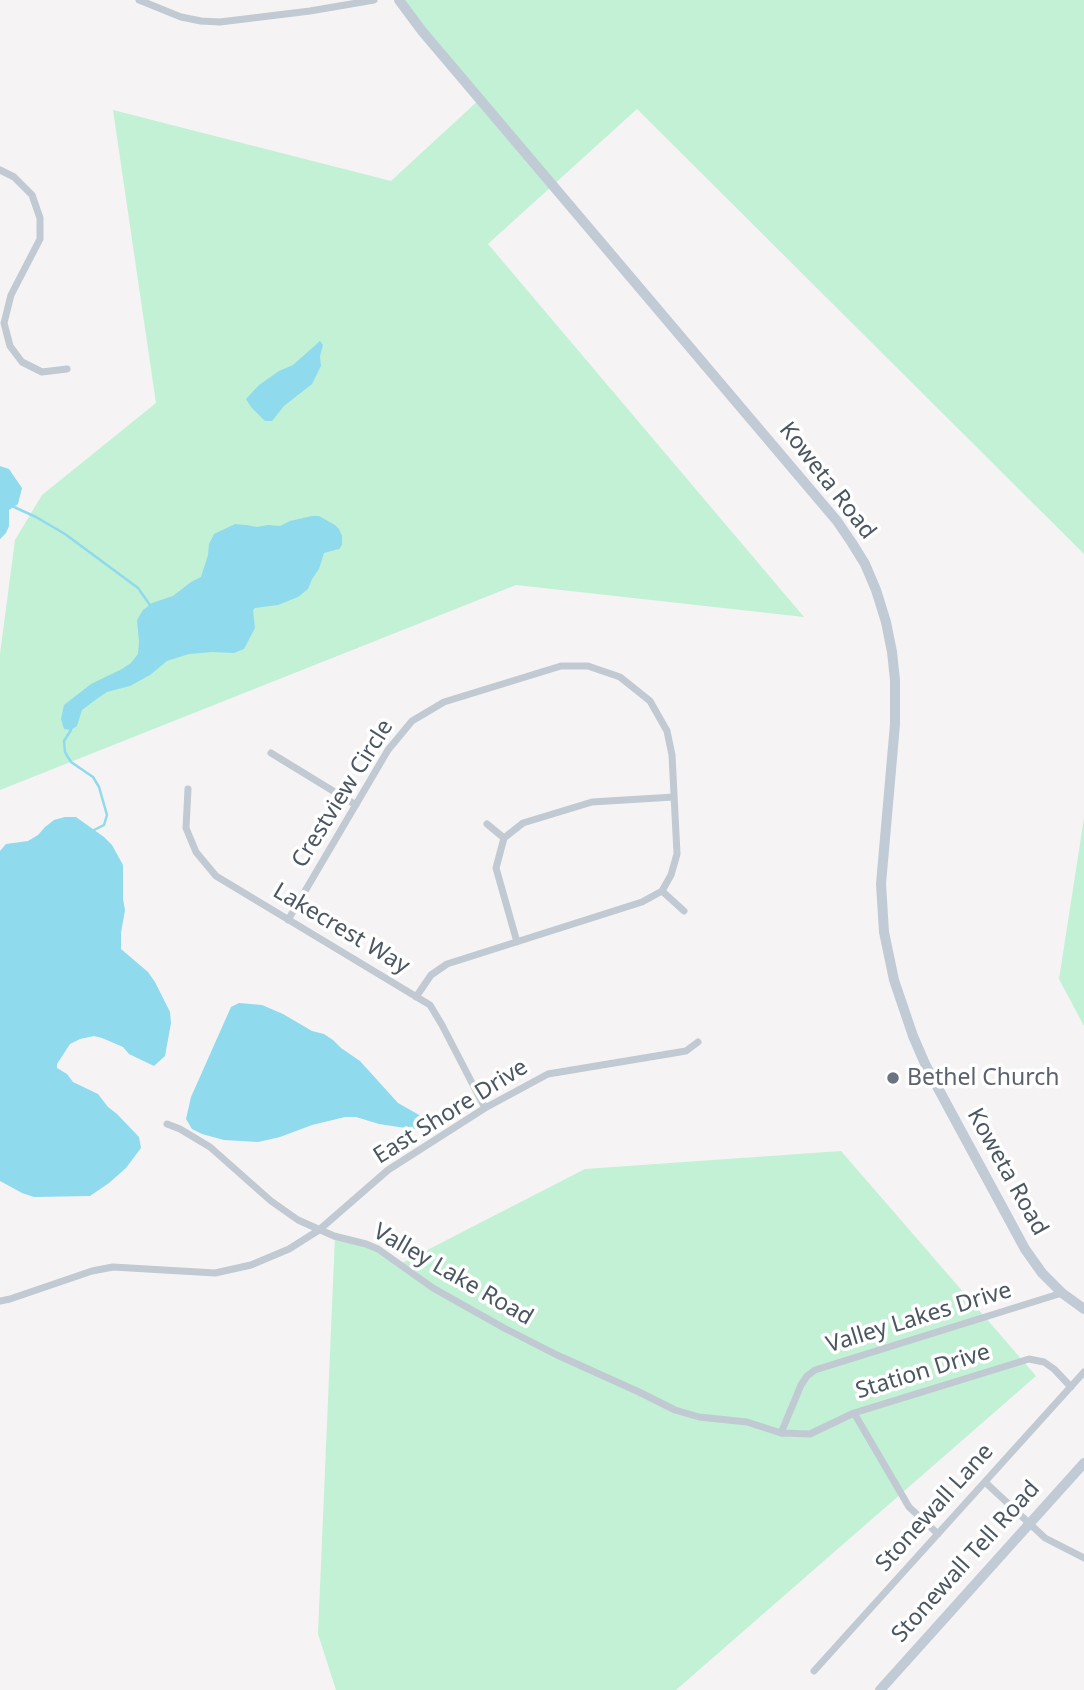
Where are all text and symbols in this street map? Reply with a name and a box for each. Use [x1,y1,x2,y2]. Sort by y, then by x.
street label: Koweta Road [773,417,881,545]
street label: Crestview Circle [286,715,400,873]
street label: Lakecrest Way [268,877,414,981]
street label: East Shore Drive [369,1054,533,1170]
place label: Bethel Church [907,1064,1060,1092]
marker: Bethel Church [885,1070,901,1086]
street label: Koweta Road [961,1104,1053,1240]
street label: Valley Lake Road [368,1218,538,1332]
street label: Valley Lakes Drive [823,1277,1015,1359]
street label: Station Drive [852,1338,994,1406]
street label: Stonewall Lane [870,1438,1000,1578]
street label: Stonewall Tell Road [886,1476,1046,1648]

